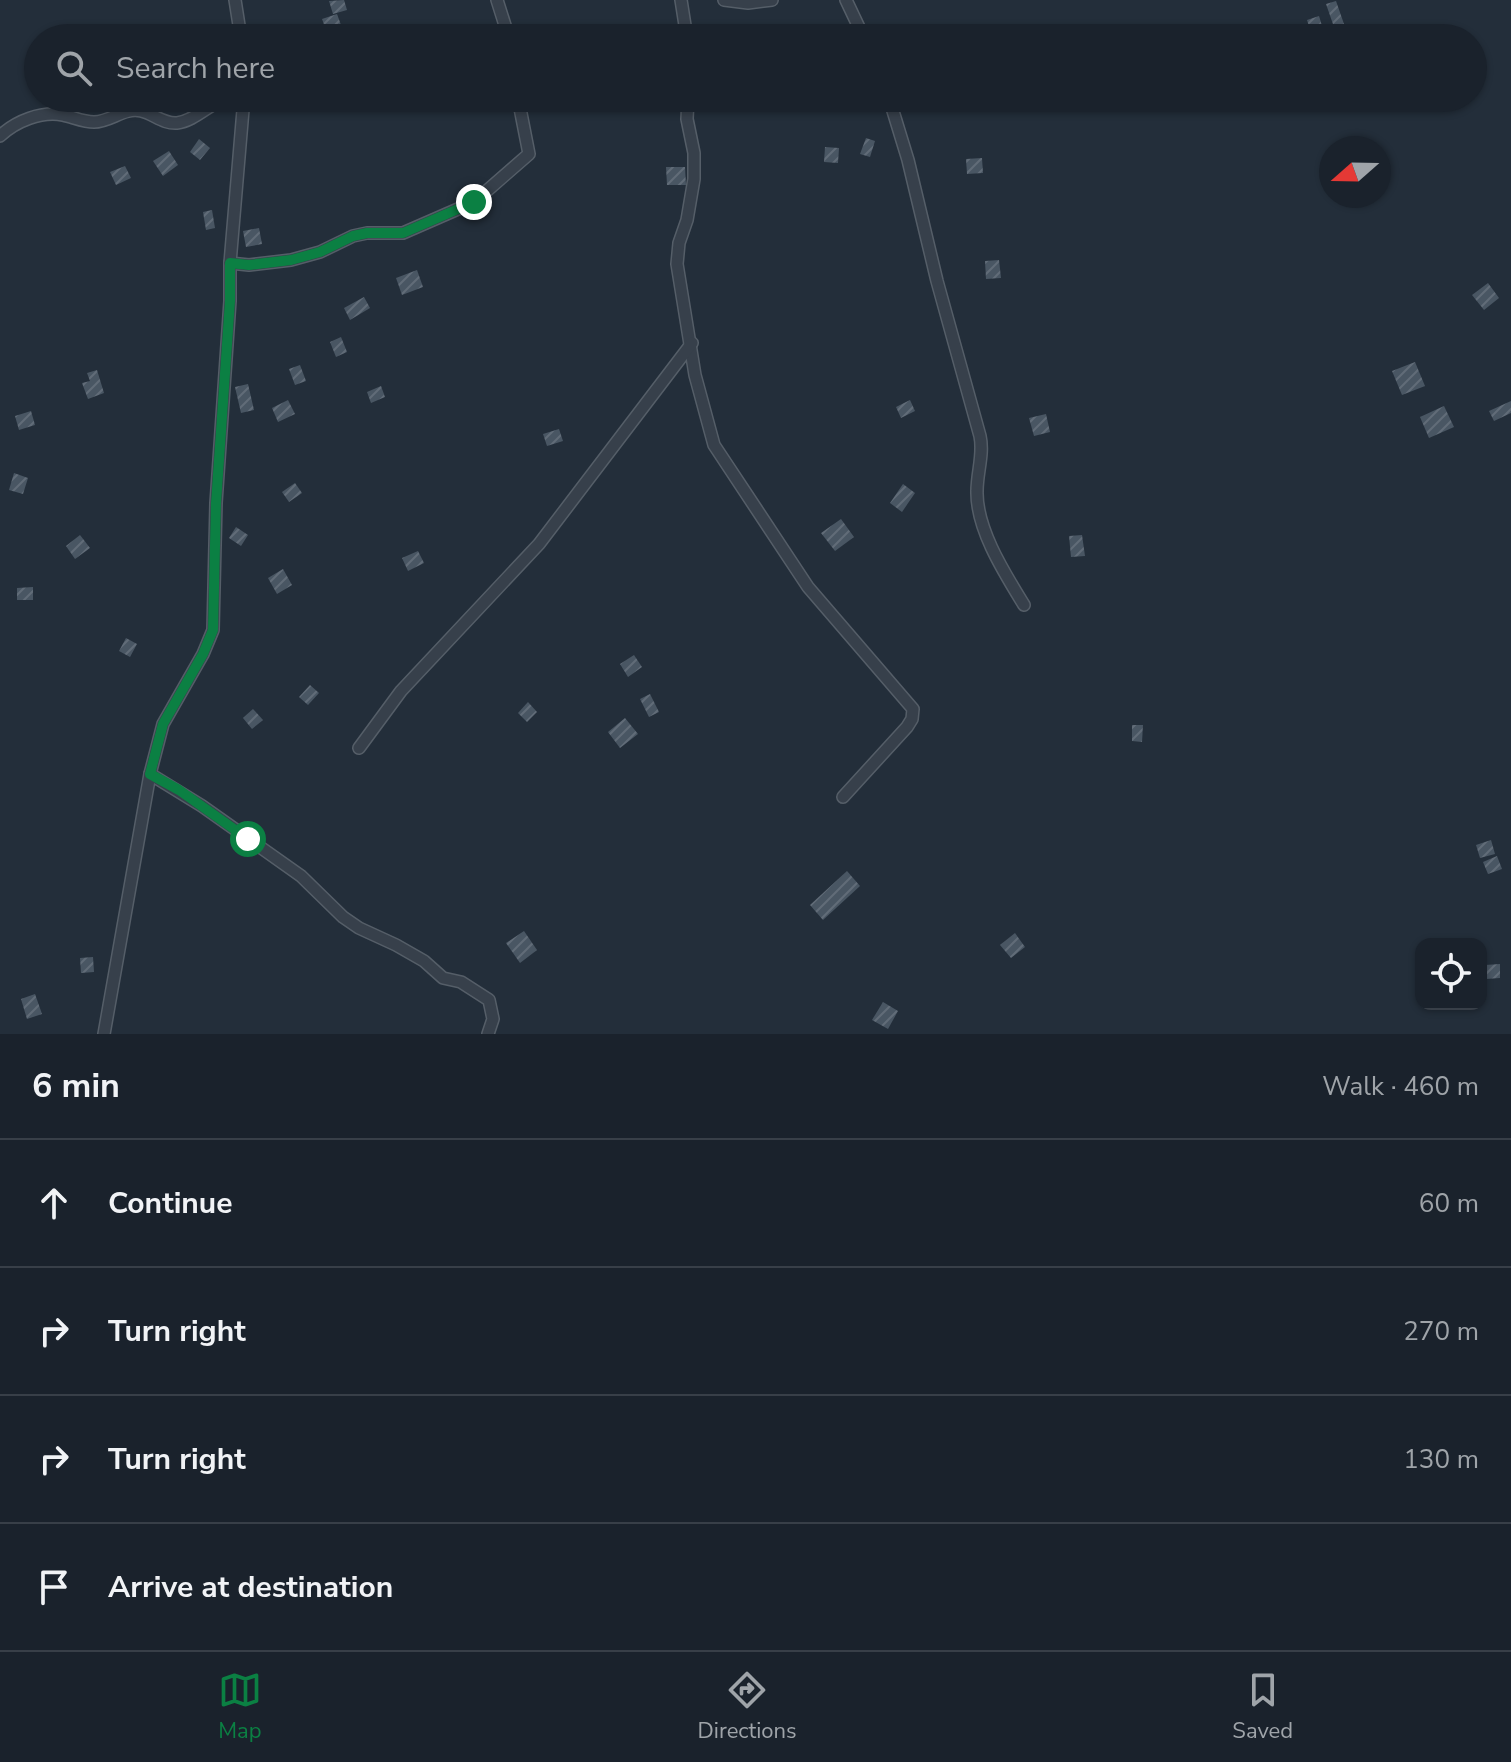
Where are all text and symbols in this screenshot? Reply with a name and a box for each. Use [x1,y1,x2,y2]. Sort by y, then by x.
search box [24,24,1487,112]
icon: search [52,46,96,90]
text: Search here [116,48,275,89]
north arrow [1319,136,1391,208]
route end [456,184,492,220]
route start [230,821,266,857]
map controls [1415,938,1487,1010]
button: locate [1415,938,1487,1010]
text: 6 min [32,1063,120,1109]
text: Walk · 460 m [1322,1069,1479,1104]
icon: ahead [32,1181,76,1225]
text: Continue [108,1183,233,1224]
text: 60 m [1419,1186,1479,1221]
icon: right [32,1309,76,1353]
text: Turn right [108,1311,246,1352]
text: 270 m [1403,1314,1479,1349]
icon: right [32,1437,76,1481]
text: Turn right [108,1439,246,1480]
text: 130 m [1403,1442,1479,1477]
icon: arrive [32,1565,76,1609]
text: Arrive at destination [108,1567,393,1608]
tab: Map [218,1668,262,1746]
tab: Directions [698,1668,797,1746]
tab: Saved [1232,1668,1293,1746]

